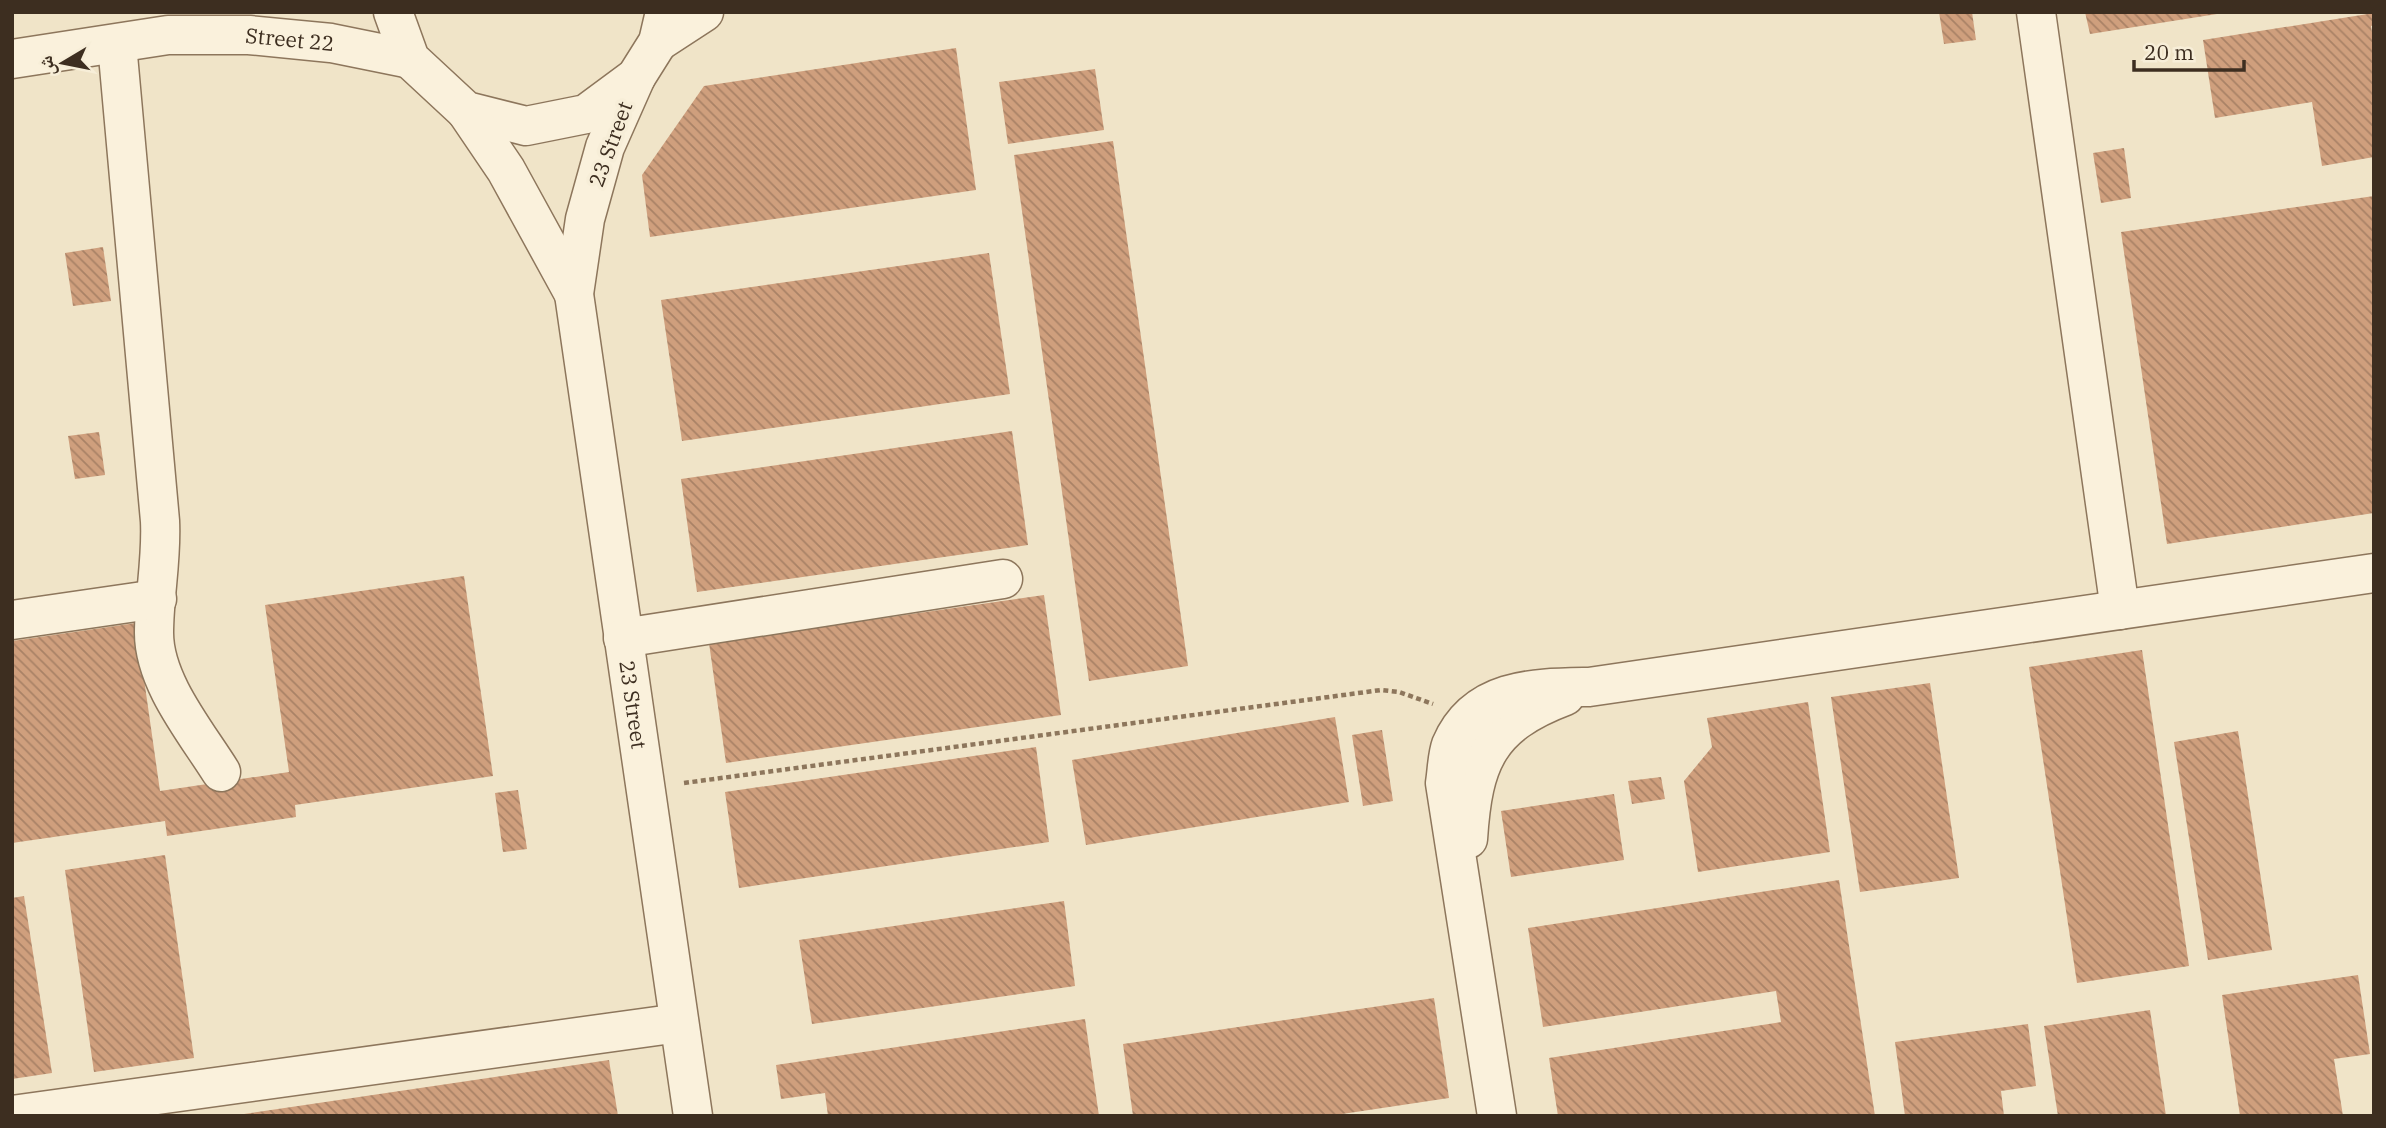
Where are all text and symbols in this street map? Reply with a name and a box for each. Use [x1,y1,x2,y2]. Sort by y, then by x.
street label: Street 22 [244,21,336,57]
north arrow [28,28,98,98]
scale bar [2134,28,2244,72]
text: 20 m [2144,38,2194,66]
text: ش [33,54,60,78]
street label: 23 Street [582,97,638,191]
street label: 23 Street [613,659,654,751]

